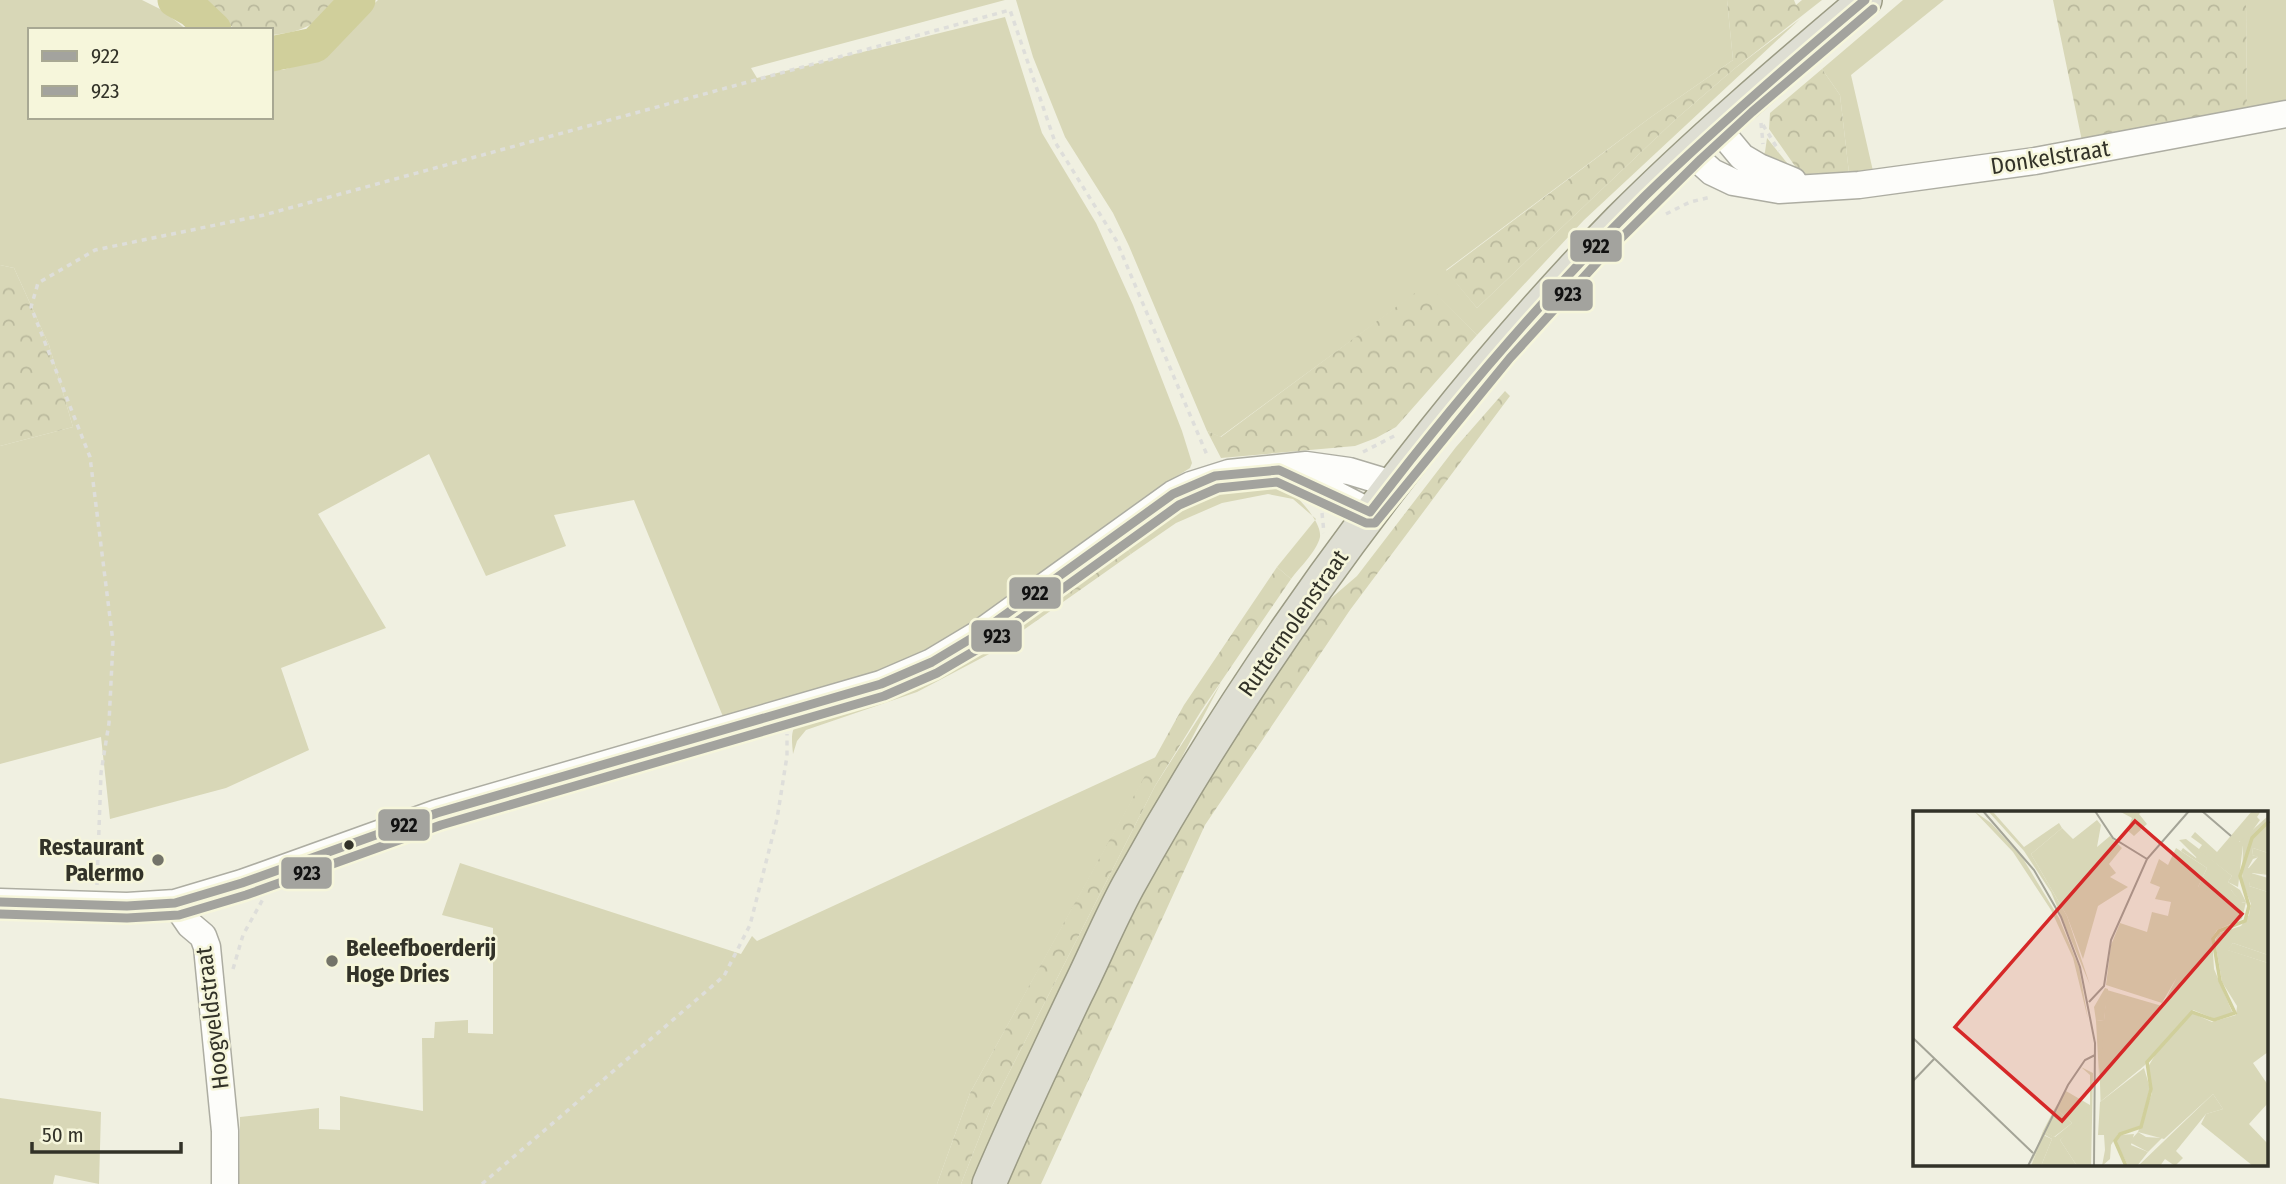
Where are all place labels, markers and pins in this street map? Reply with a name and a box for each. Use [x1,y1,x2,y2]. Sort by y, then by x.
place label: Restaurant Palermo [39,833,145,887]
unlabelled marker [342,838,356,852]
marker: Restaurant Palermo [150,852,166,868]
place label: Beleefboerderij Hoge Dries [346,934,496,988]
marker: Beleefboerderij Hoge Dries [324,953,340,969]

